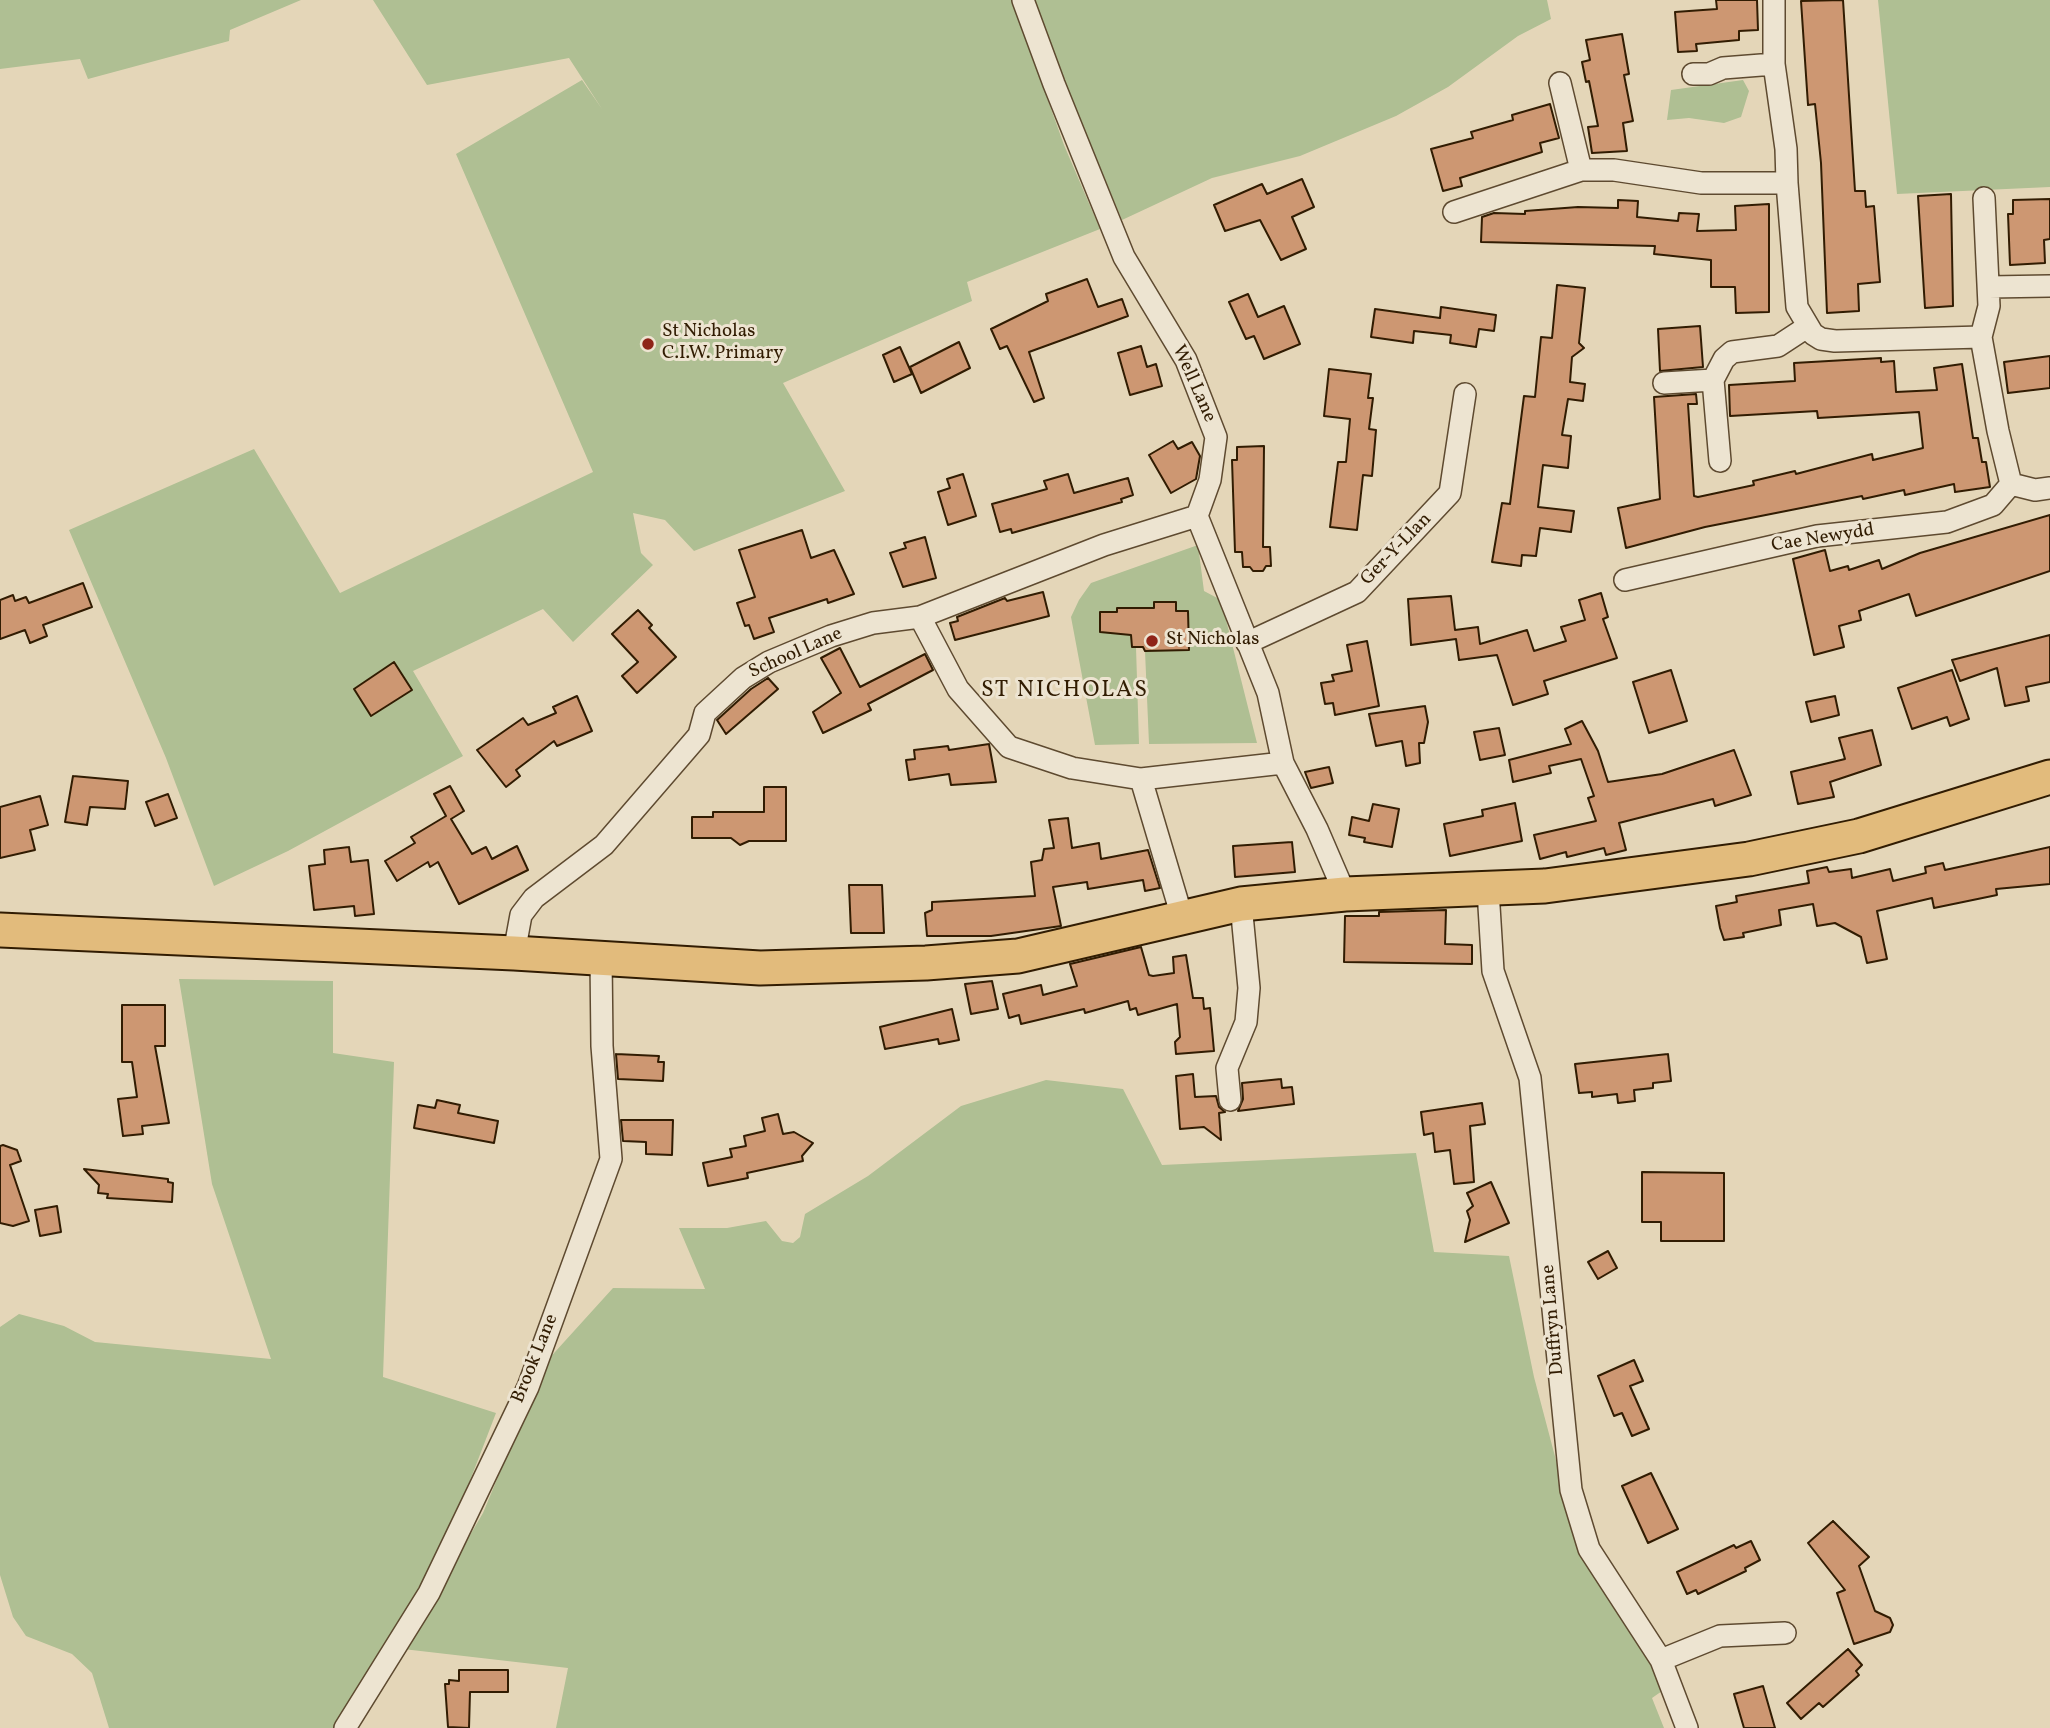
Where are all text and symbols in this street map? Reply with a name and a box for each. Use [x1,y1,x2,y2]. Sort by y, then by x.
place label: St Nicholas C.I.W. Primary [662,322,783,366]
marker: St Nicholas C.I.W. Primary [640,336,656,352]
street label: Well Lane [1166,342,1220,426]
street label: Ger-Y-Llan [1357,509,1437,591]
street label: Cae Newydd [1770,520,1876,558]
street label: School Lane [746,623,846,685]
place label: St Nicholas [1166,630,1259,652]
marker: St Nicholas [1144,633,1160,649]
district label: ST NICHOLAS [982,678,1148,706]
street label: Duffryn Lane [1538,1264,1570,1376]
street label: Brook Lane [508,1311,564,1407]

